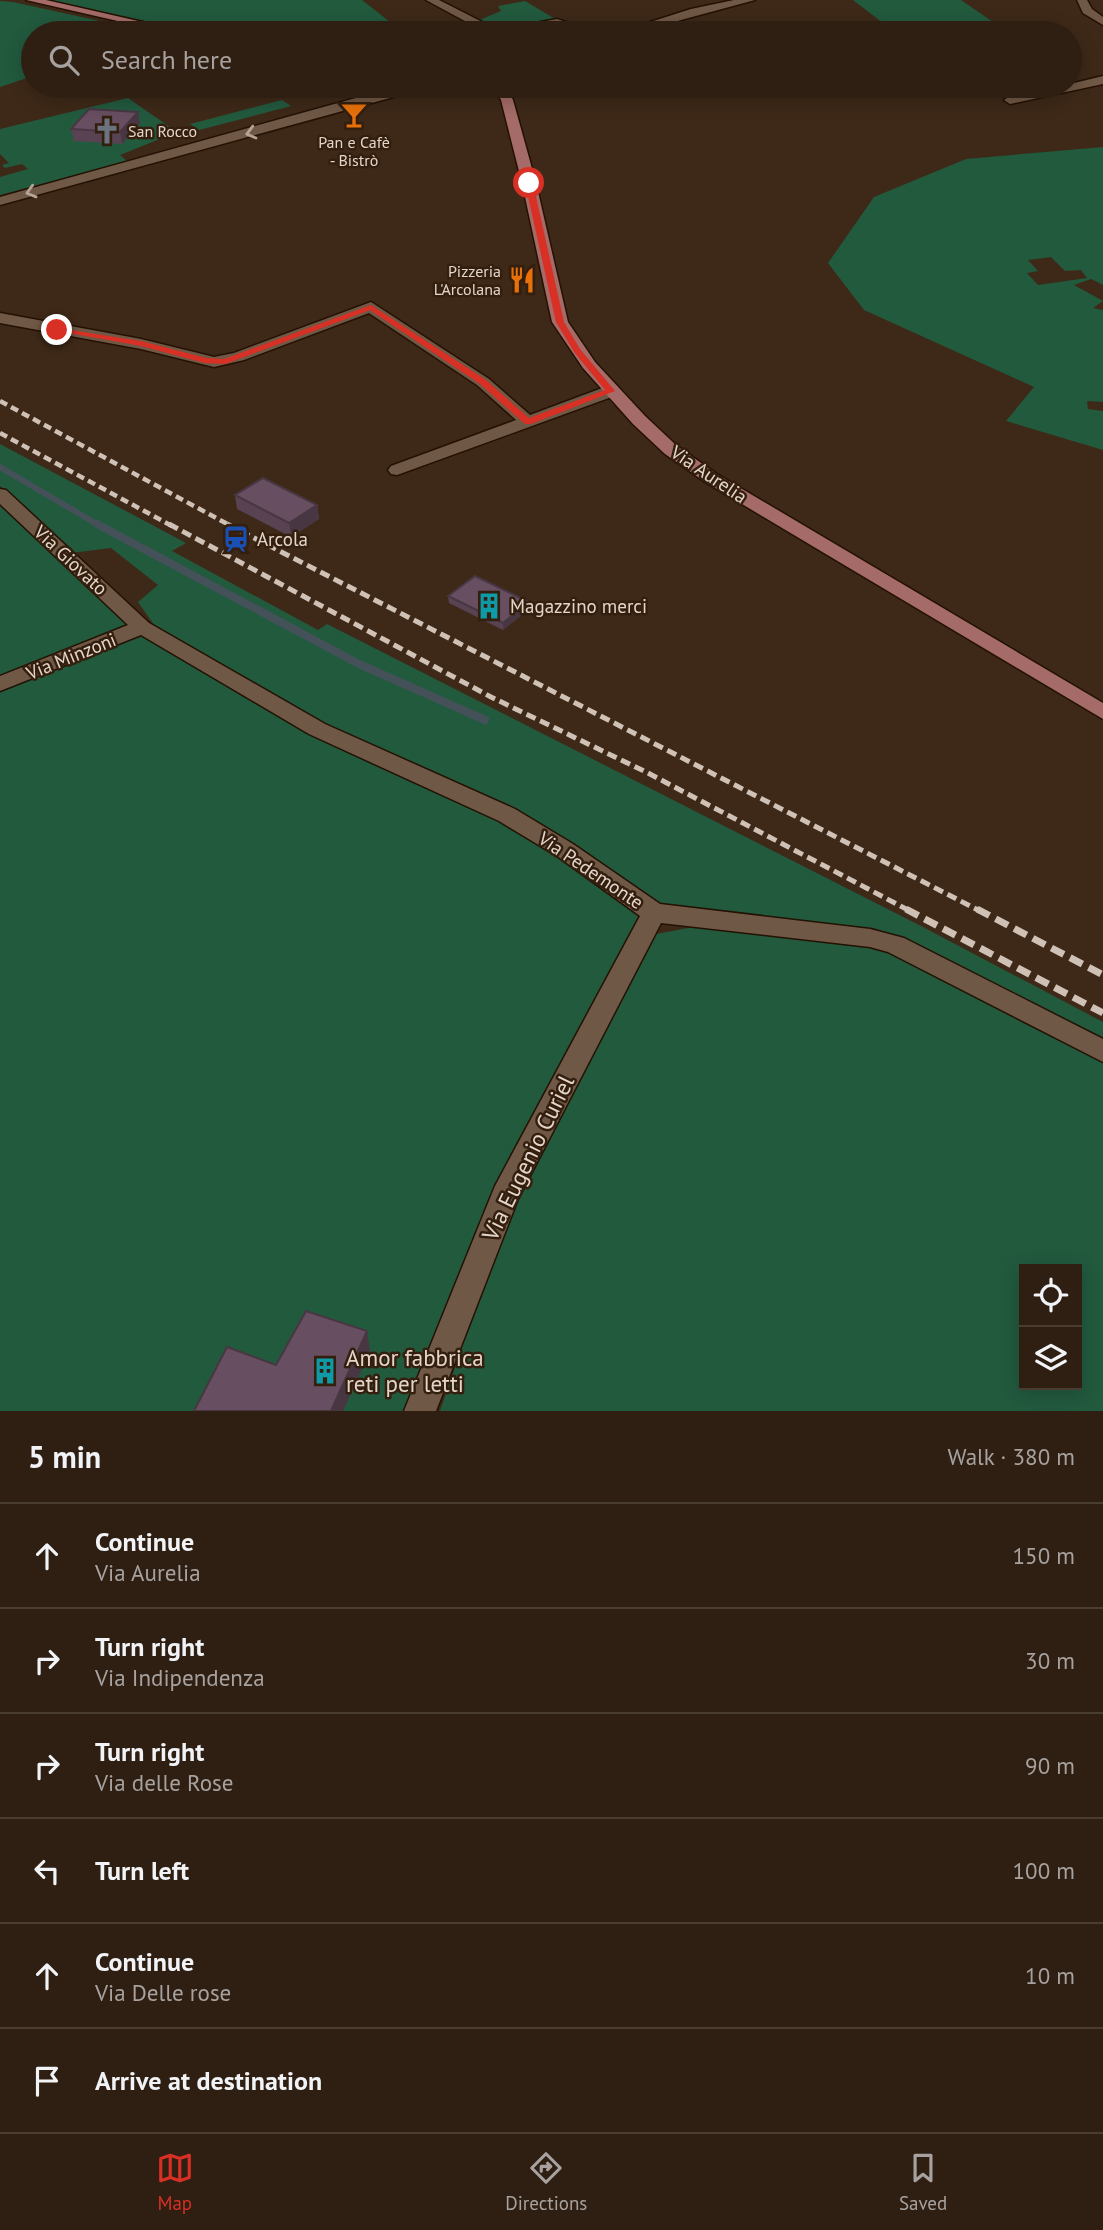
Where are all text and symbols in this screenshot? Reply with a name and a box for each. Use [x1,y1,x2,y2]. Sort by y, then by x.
search box [21,21,1082,98]
icon: search [45,41,83,79]
text: Search here [101,43,232,76]
bar icon: Pan e Cafè - Bistrò [339,100,369,130]
church icon: San Rocco [92,116,122,146]
place label: San Rocco [128,121,197,141]
one-way arrow [245,125,257,139]
place label: Pan e Cafè - Bistrò [318,132,390,170]
route start [513,167,544,198]
one-way arrow [26,184,38,198]
place label: Pizzeria L'Arcolana [434,261,501,299]
restaurant icon: Pizzeria L'Arcolana [507,265,537,295]
route end [41,314,72,345]
street label: Via Aurelia [665,439,752,508]
street label: Via Giovato [28,519,113,600]
station icon: Arcola [221,524,251,554]
place label: Arcola [257,527,308,551]
building icon: Magazzino merci [474,591,504,621]
place label: Magazzino merci [510,594,647,618]
street label: Via Minzoni [22,627,119,685]
street label: Via Pedemonte [533,825,648,914]
street label: Via Eugenio Curiel [475,1070,580,1246]
map controls [1019,1264,1082,1390]
button: locate [1019,1264,1082,1327]
button: layers [1019,1327,1082,1390]
place label: Amor fabbrica reti per letti [346,1343,484,1398]
building icon: Amor fabbrica reti per letti [310,1356,340,1386]
text: 5 min [28,1437,101,1476]
text: Walk · 380 m [948,1442,1075,1471]
text: Continue [95,1525,194,1558]
icon: ahead [28,1537,66,1575]
text: 150 m [1013,1541,1075,1570]
text: Via Aurelia [95,1558,201,1587]
text: Turn right [95,1630,204,1663]
icon: right [28,1642,66,1680]
text: 30 m [1025,1646,1075,1675]
text: Via Indipendenza [95,1663,265,1692]
text: Turn right [95,1735,204,1768]
icon: right [28,1747,66,1785]
text: 90 m [1025,1751,1075,1780]
text: Via delle Rose [95,1768,233,1797]
icon: left [28,1852,66,1890]
text: Turn left [95,1854,189,1887]
text: 100 m [1013,1856,1075,1885]
text: Continue [95,1945,194,1978]
icon: ahead [28,1957,66,1995]
text: 10 m [1025,1961,1075,1990]
text: Via Delle rose [95,1978,231,2007]
icon: arrive [28,2062,66,2100]
text: Arrive at destination [95,2064,322,2097]
tab: Map [156,2149,194,2215]
tab: Directions [505,2149,587,2215]
tab: Saved [899,2149,947,2215]

